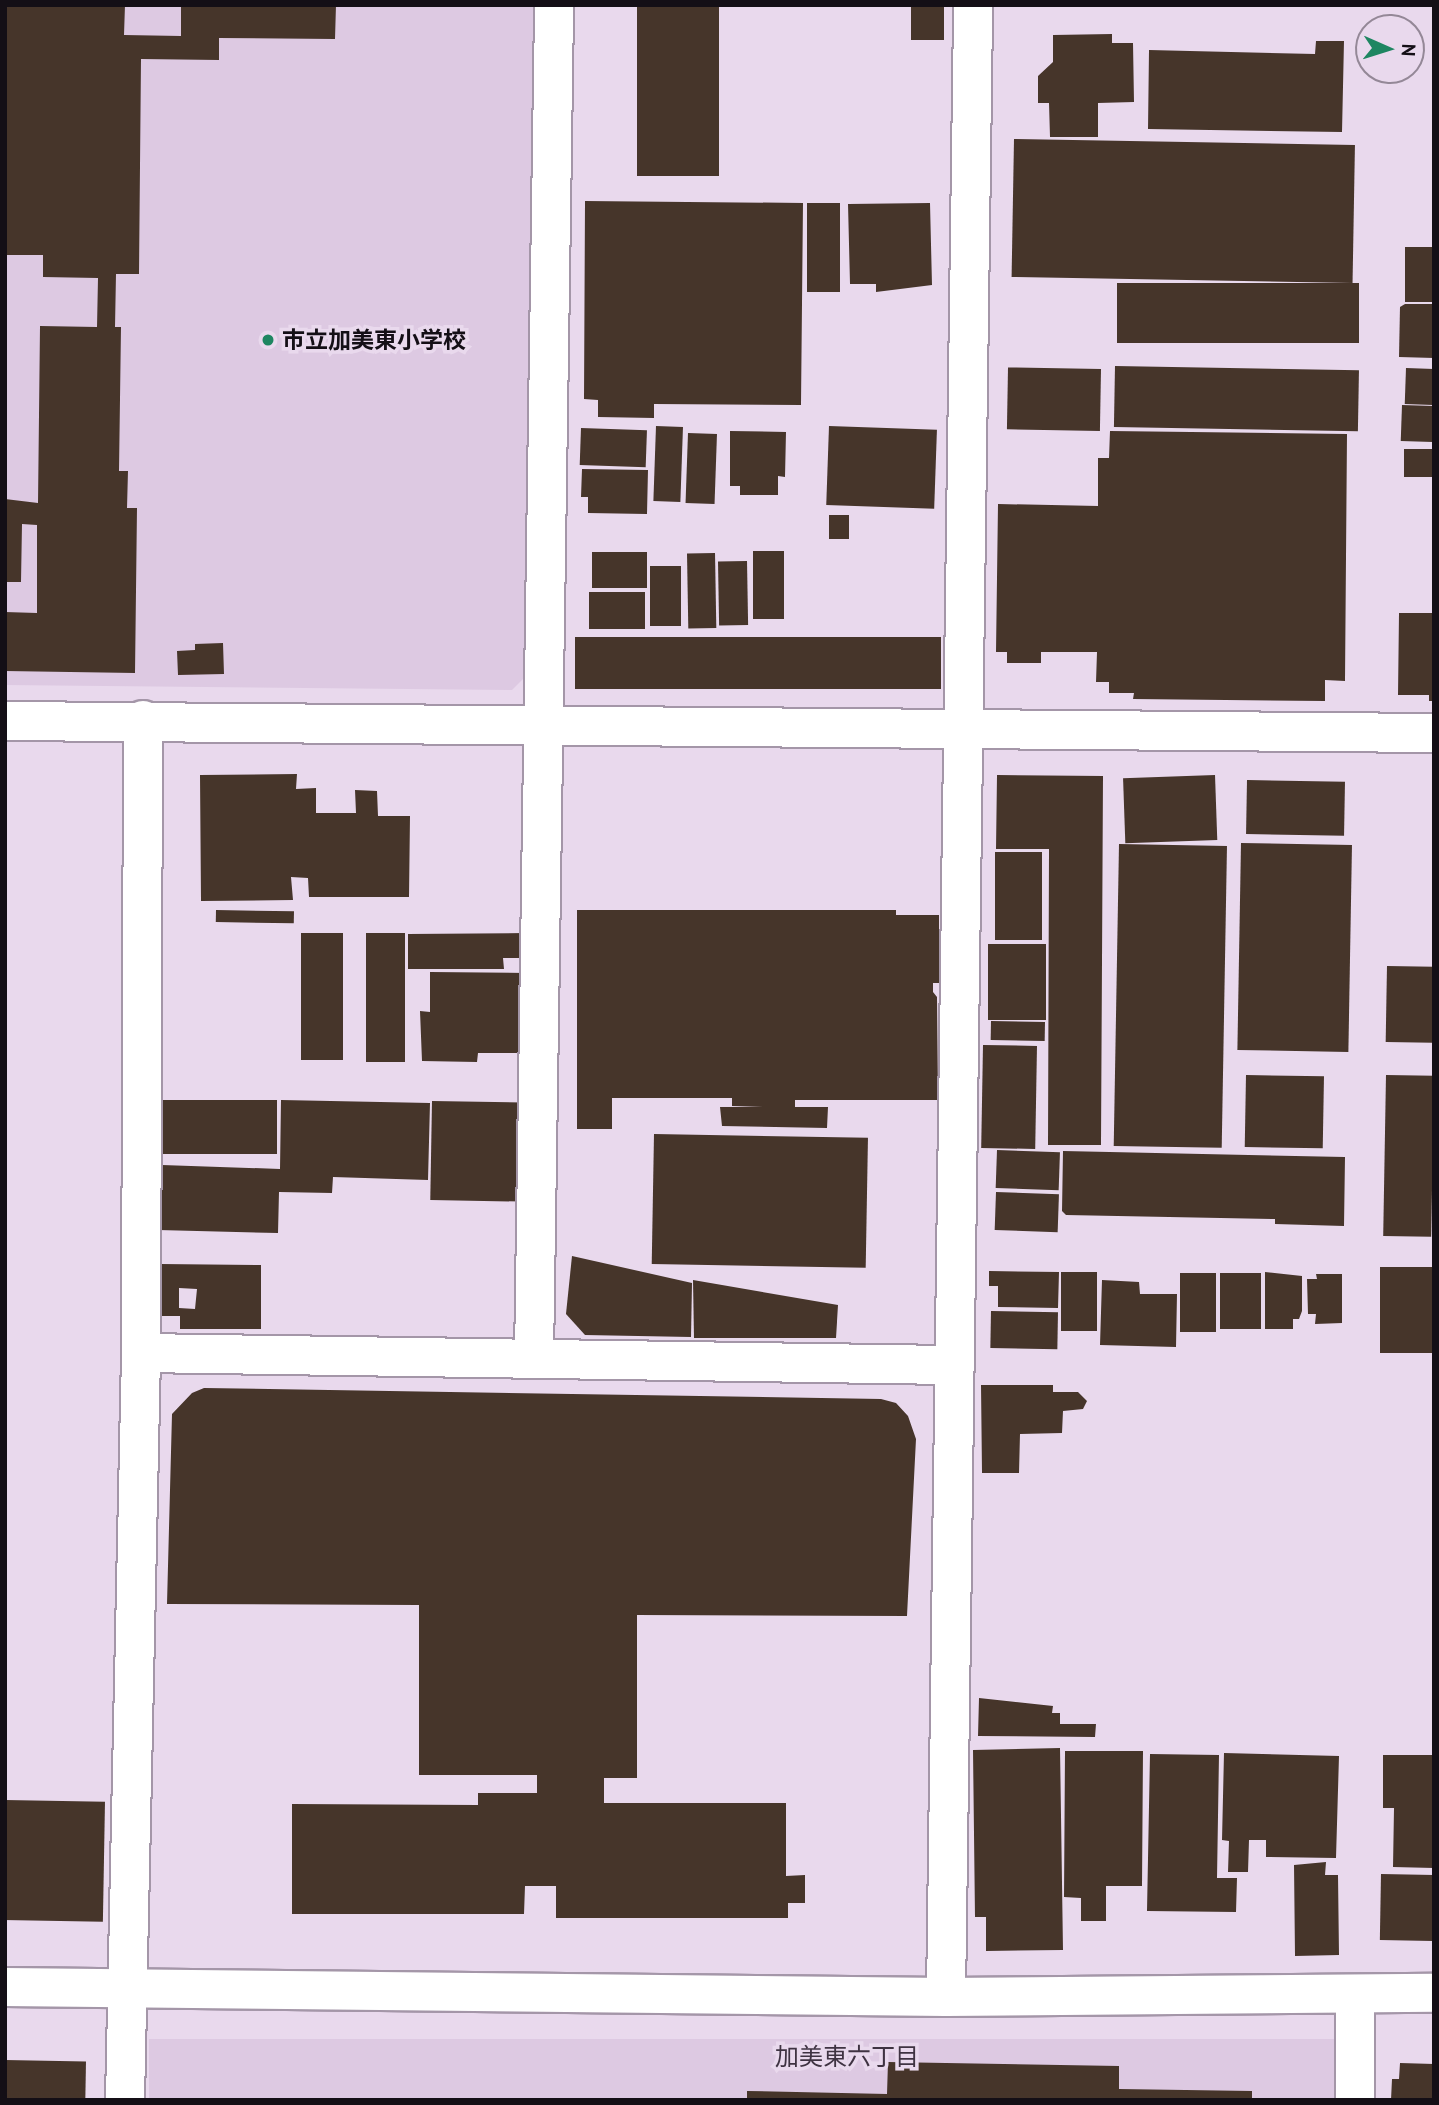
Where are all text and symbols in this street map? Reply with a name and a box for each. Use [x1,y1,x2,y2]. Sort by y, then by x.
north arrow [1355,14,1425,84]
text: N [1397,43,1421,57]
place label: 市立加美東小学校 [282,326,466,354]
marker: 市立加美東小学校 [260,332,276,348]
district label: 加美東六丁目 [775,2043,919,2071]

